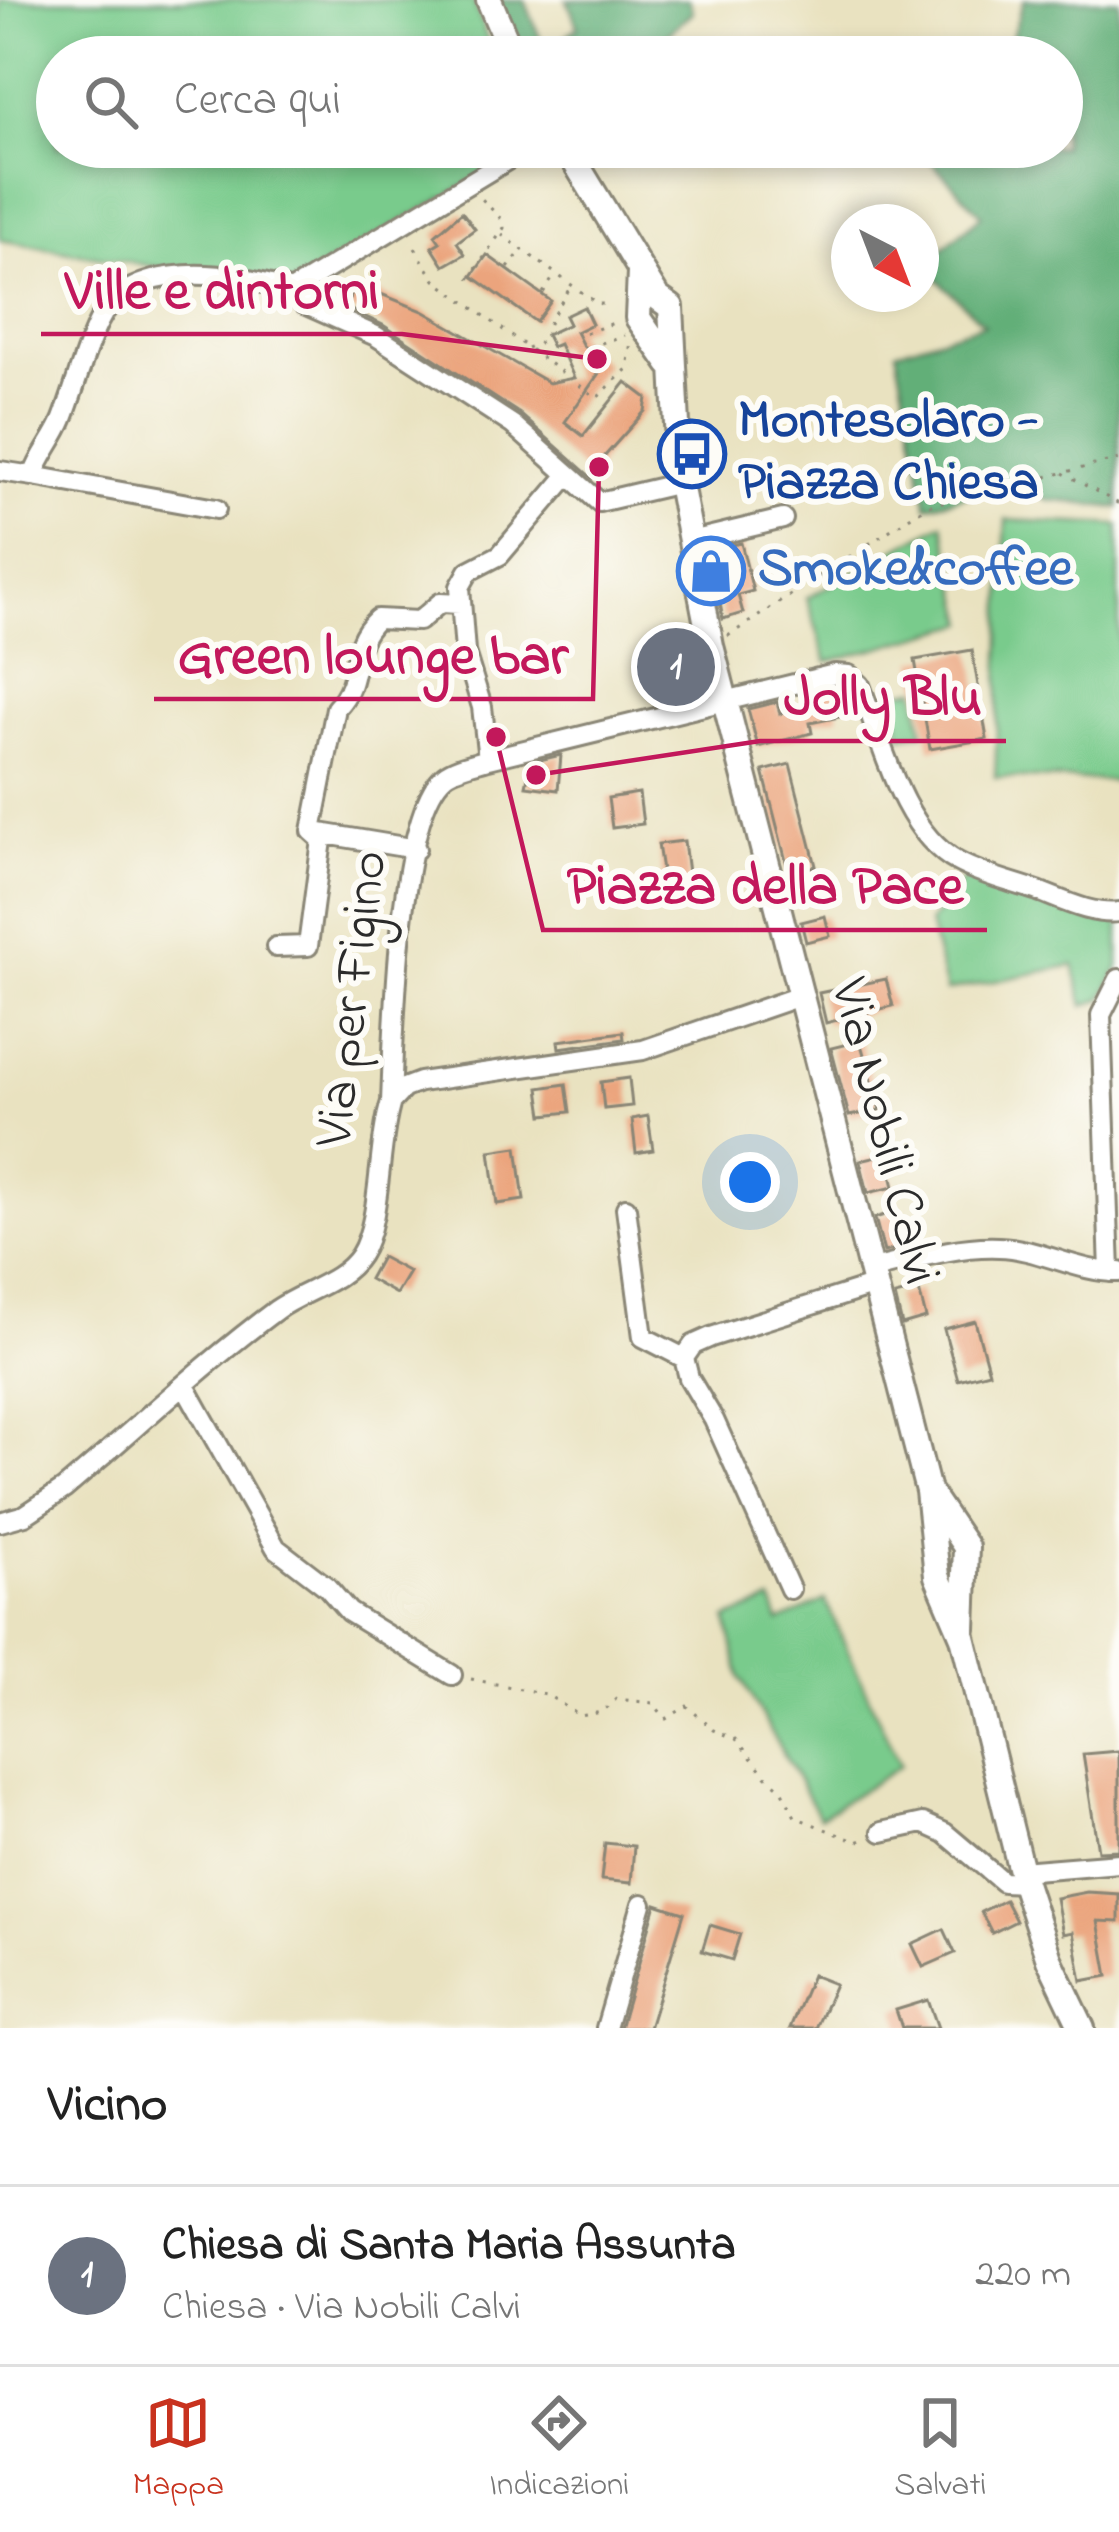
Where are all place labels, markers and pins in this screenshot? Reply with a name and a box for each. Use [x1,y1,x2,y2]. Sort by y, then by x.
callout: Ville e dintorni [41,241,402,334]
place label: Montesolaro - Piazza Chiesa [738,384,1039,524]
bus stop icon: Montesolaro - Piazza Chiesa [657,419,727,489]
place label: Smoke&coffee [758,532,1075,610]
shop icon: Smoke&coffee [676,536,746,606]
callout: Green lounge bar [154,606,593,699]
pin: 1 [637,622,715,712]
callout: Jolly Blu [760,648,1006,741]
callout: Piazza della Pace [543,837,987,930]

